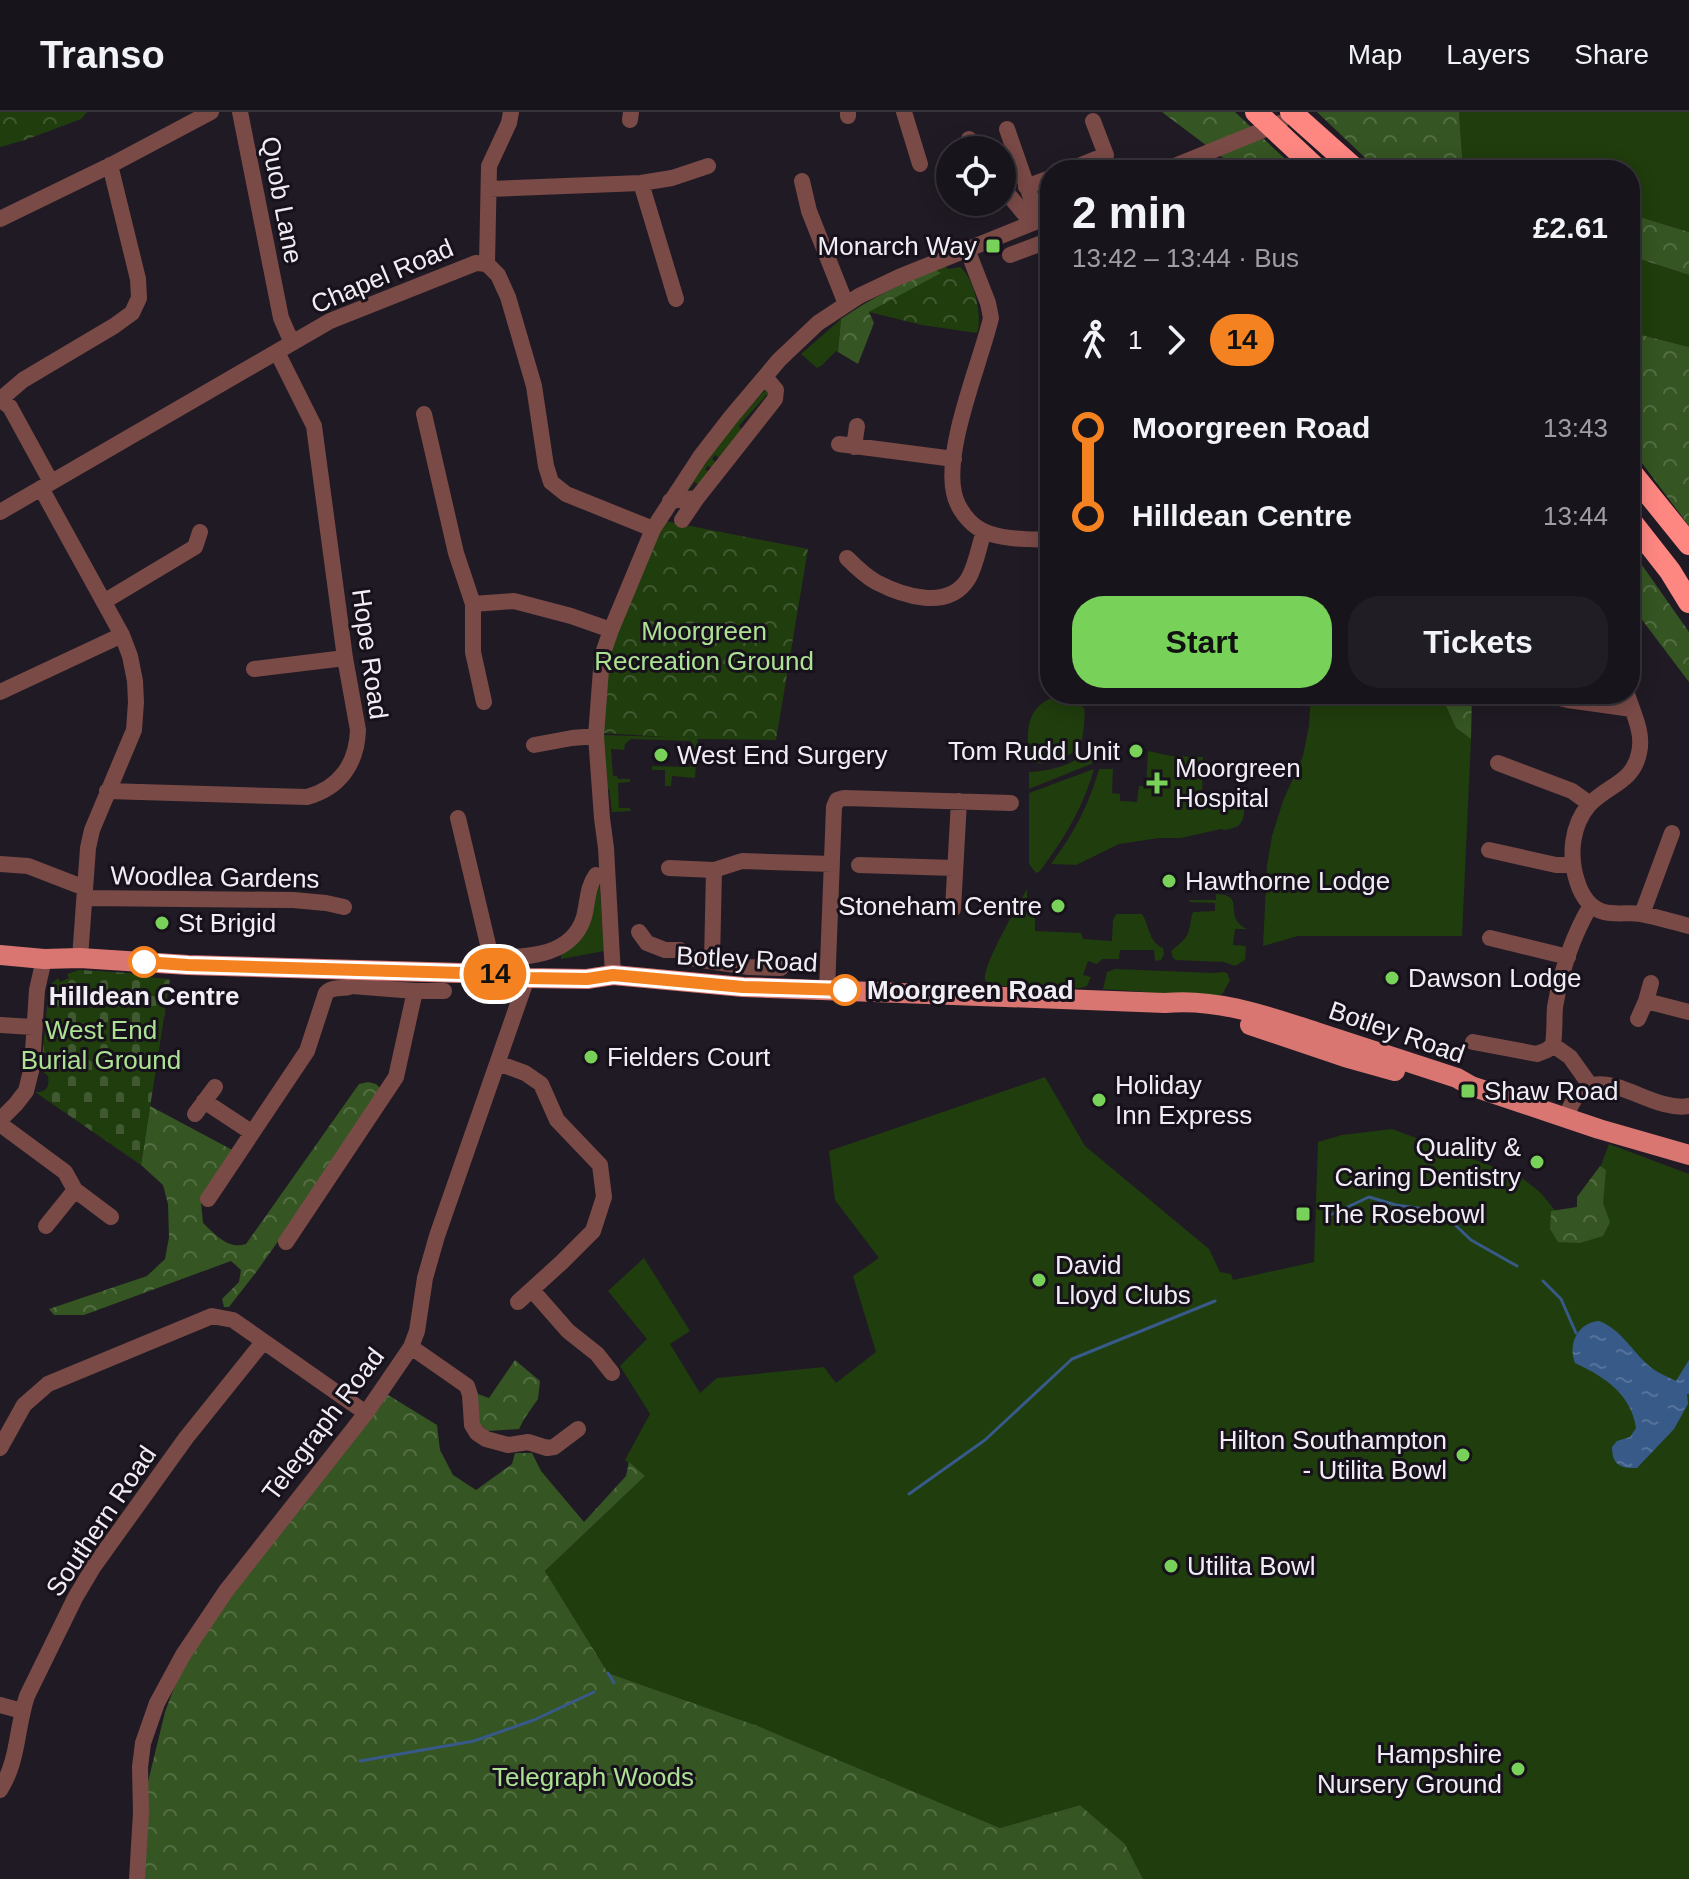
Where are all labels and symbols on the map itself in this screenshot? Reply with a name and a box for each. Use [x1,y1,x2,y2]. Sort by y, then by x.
street label: Quob Lane [255,134,309,266]
place label: Monarch Way [818,231,977,261]
street label: Chapel Road [306,233,458,319]
marker: Monarch Way [984,237,1002,255]
street label: Hope Road [346,587,394,721]
park label: Moorgreen Recreation Ground [594,616,814,676]
place label: Tom Rudd Unit [948,736,1121,766]
place label: West End Surgery [677,740,888,770]
marker: Tom Rudd Unit [1127,742,1145,760]
marker: West End Surgery [652,746,670,764]
place label: Moorgreen Hospital [1175,753,1301,813]
marker: Moorgreen Hospital [1146,772,1168,794]
street label: Woodlea Gardens [110,860,320,894]
place label: Hawthorne Lodge [1185,866,1390,896]
marker: Hawthorne Lodge [1160,872,1178,890]
place label: Stoneham Centre [838,891,1042,921]
marker: Stoneham Centre [1049,897,1067,915]
place label: St Brigid [178,908,276,938]
marker: St Brigid [153,914,171,932]
street label: Botley Road [675,940,819,978]
marker: Hilldean Centre [129,947,159,977]
line badge: 14 [459,948,531,1000]
place label: Dawson Lodge [1408,963,1581,993]
marker: Dawson Lodge [1383,969,1401,987]
marker: Moorgreen Road [830,975,860,1005]
place label: Moorgreen Road [867,975,1074,1005]
place label: Hilldean Centre [49,981,239,1011]
street label: Botley Road [1325,995,1469,1069]
park label: West End Burial Ground [21,1015,181,1075]
place label: Fielders Court [607,1042,771,1072]
marker: Fielders Court [582,1048,600,1066]
place label: Holiday Inn Express [1115,1070,1252,1130]
place label: Shaw Road [1484,1076,1618,1106]
marker: Shaw Road [1459,1082,1477,1100]
marker: Holiday Inn Express [1090,1091,1108,1109]
place label: Quality & Caring Dentistry [1335,1132,1521,1192]
marker: Quality & Caring Dentistry [1528,1153,1546,1171]
place label: The Rosebowl [1319,1199,1485,1229]
marker: The Rosebowl [1294,1205,1312,1223]
place label: David Lloyd Clubs [1055,1250,1191,1310]
marker: David Lloyd Clubs [1030,1271,1048,1289]
street label: Telegraph Road [256,1342,390,1506]
place label: Hilton Southampton - Utilita Bowl [1219,1425,1447,1485]
street label: Southern Road [40,1440,162,1602]
marker: Hilton Southampton - Utilita Bowl [1454,1446,1472,1464]
place label: Utilita Bowl [1187,1551,1316,1581]
marker: Utilita Bowl [1162,1557,1180,1575]
place label: Hampshire Nursery Ground [1317,1739,1502,1799]
marker: Hampshire Nursery Ground [1509,1760,1527,1778]
park label: Telegraph Woods [492,1762,694,1792]

